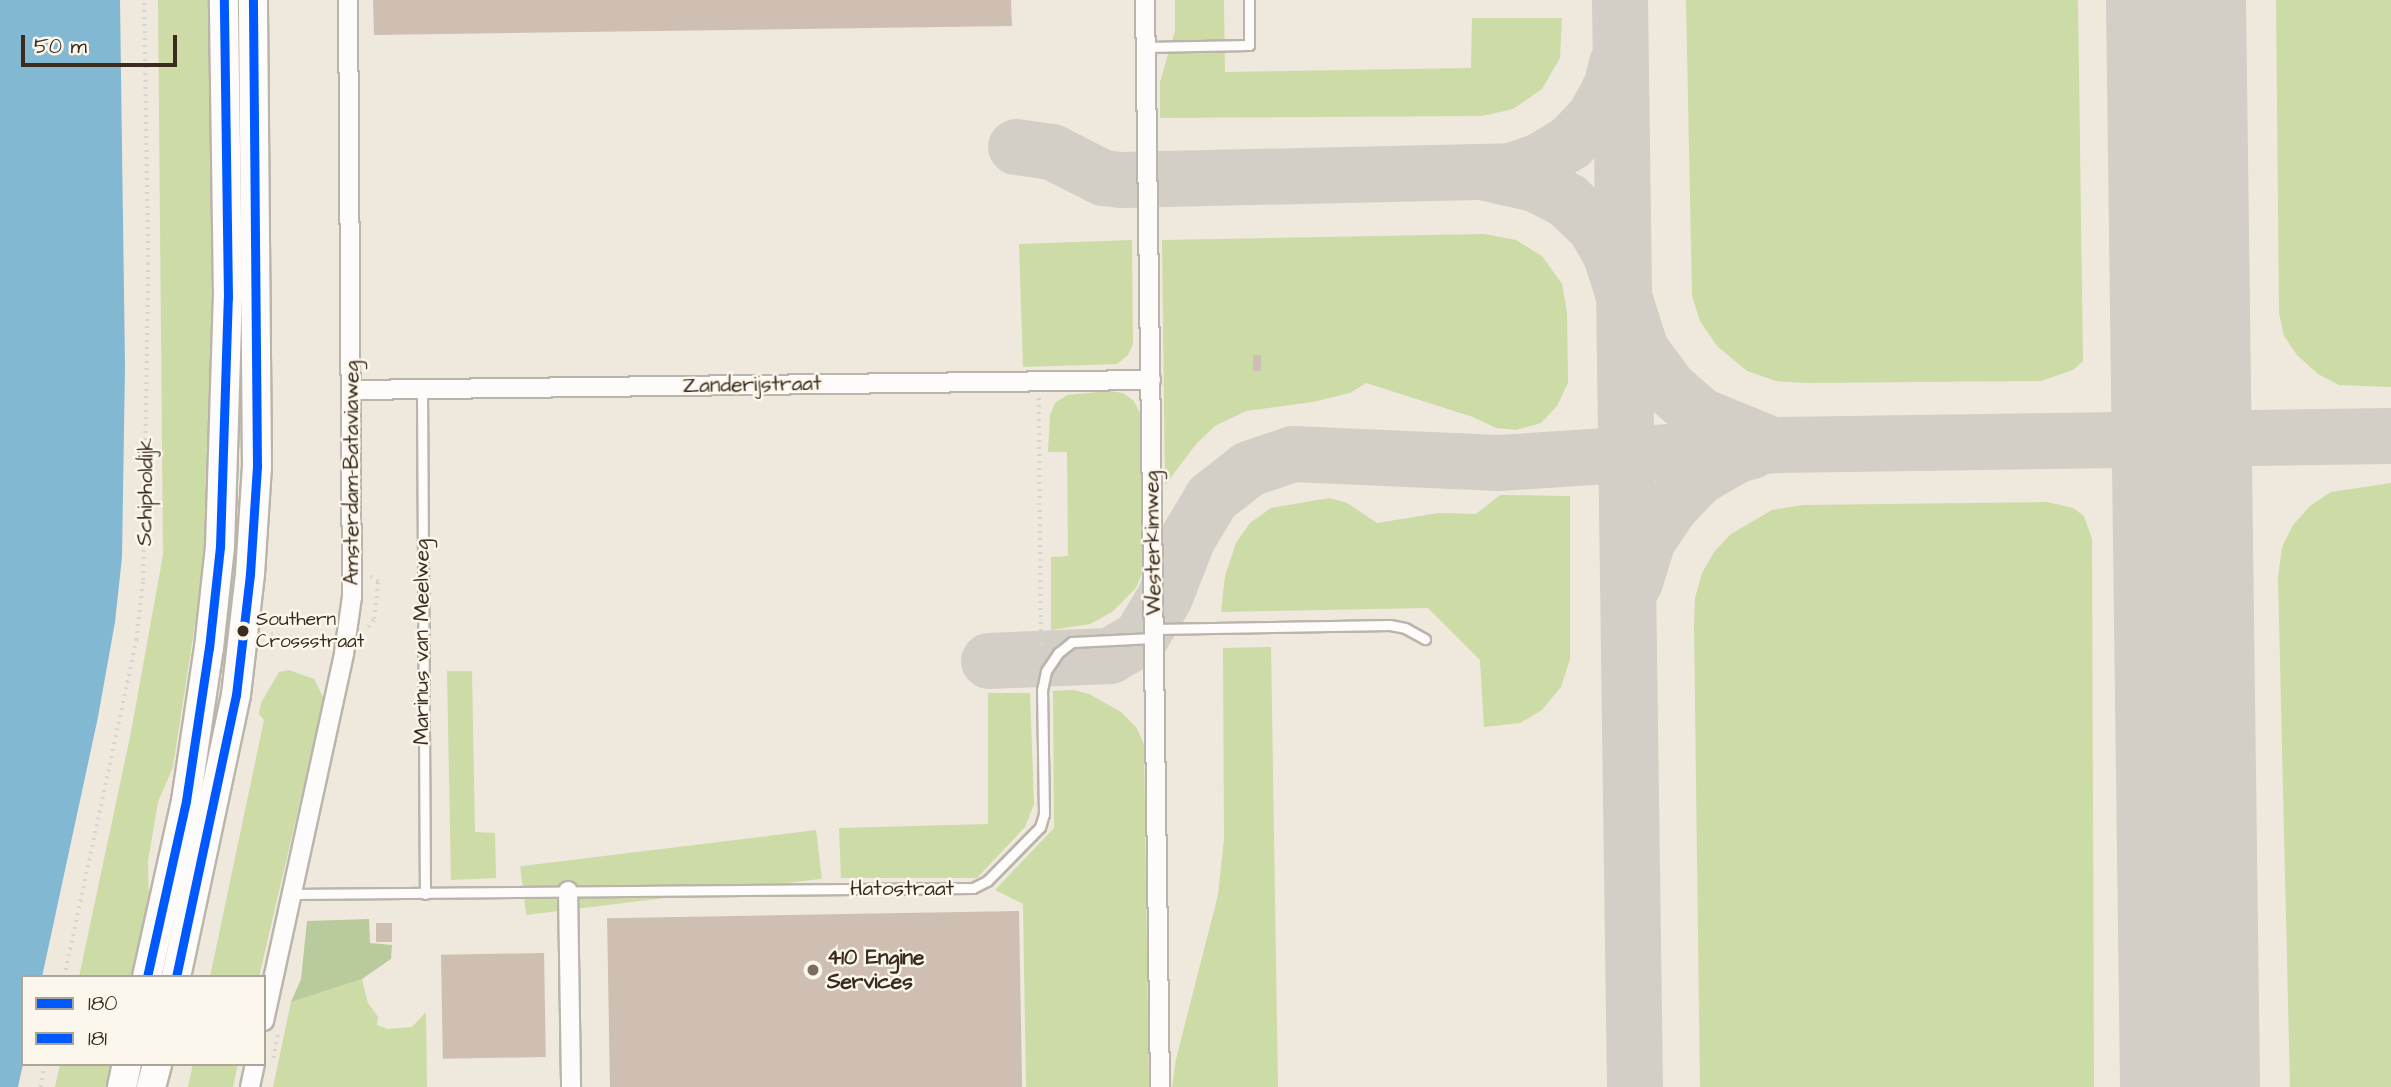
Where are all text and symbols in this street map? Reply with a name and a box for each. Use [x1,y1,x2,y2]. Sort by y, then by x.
scale bar [24,21,180,65]
text: 50 m [34,32,87,61]
street label: Amsterdam-Bataviaweg [339,361,365,585]
street label: Zanderijstraat [682,371,822,399]
street label: Schipholdijk [132,438,160,546]
street label: Westerkimweg [1139,470,1167,616]
street label: Marinus van Meelweg [409,539,435,745]
place label: Southern Crossstraat [256,609,364,653]
marker: Southern Crossstraat [236,624,250,638]
street label: Hatostraat [850,876,954,902]
place label: 410 Engine Services [827,945,924,995]
marker: 410 Engine Services [805,962,821,978]
legend [21,975,266,1066]
text: 180 [88,989,118,1018]
text: 181 [88,1024,107,1053]

